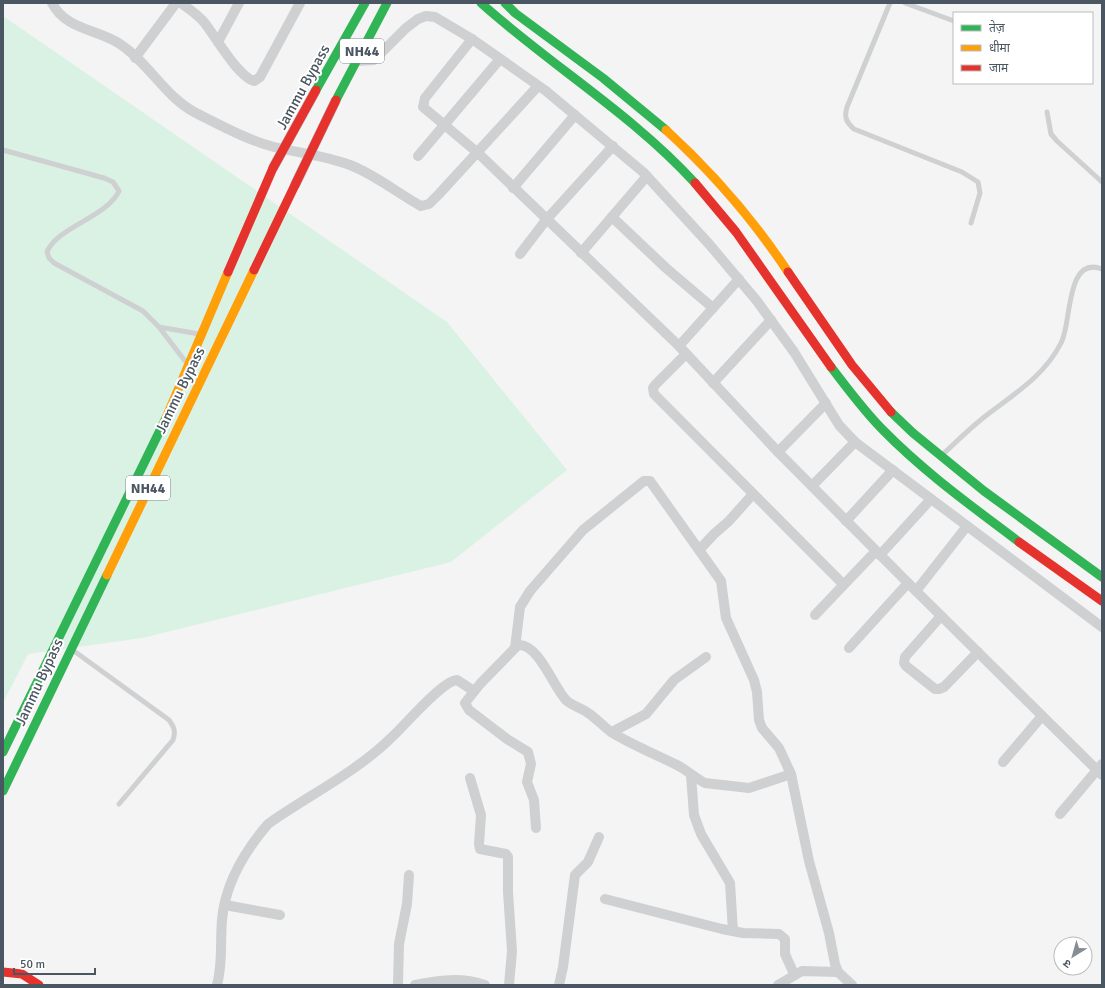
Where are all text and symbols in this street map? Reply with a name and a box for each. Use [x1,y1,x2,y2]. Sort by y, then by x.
legend [953,12,1093,84]
text: तेज़ [989,20,1006,36]
road number: NH44 [340,39,384,63]
text: धीमा [989,40,1011,56]
street label: Jammu Bypass [272,41,334,132]
text: जाम [989,61,1009,76]
street label: Jammu Bypass [151,343,209,436]
road number: NH44 [126,476,170,500]
street label: Jammu Bypass [11,635,67,728]
north arrow [1053,936,1093,976]
scale bar [14,950,95,976]
text: उ [1060,956,1074,971]
text: 50 m [20,957,45,972]

